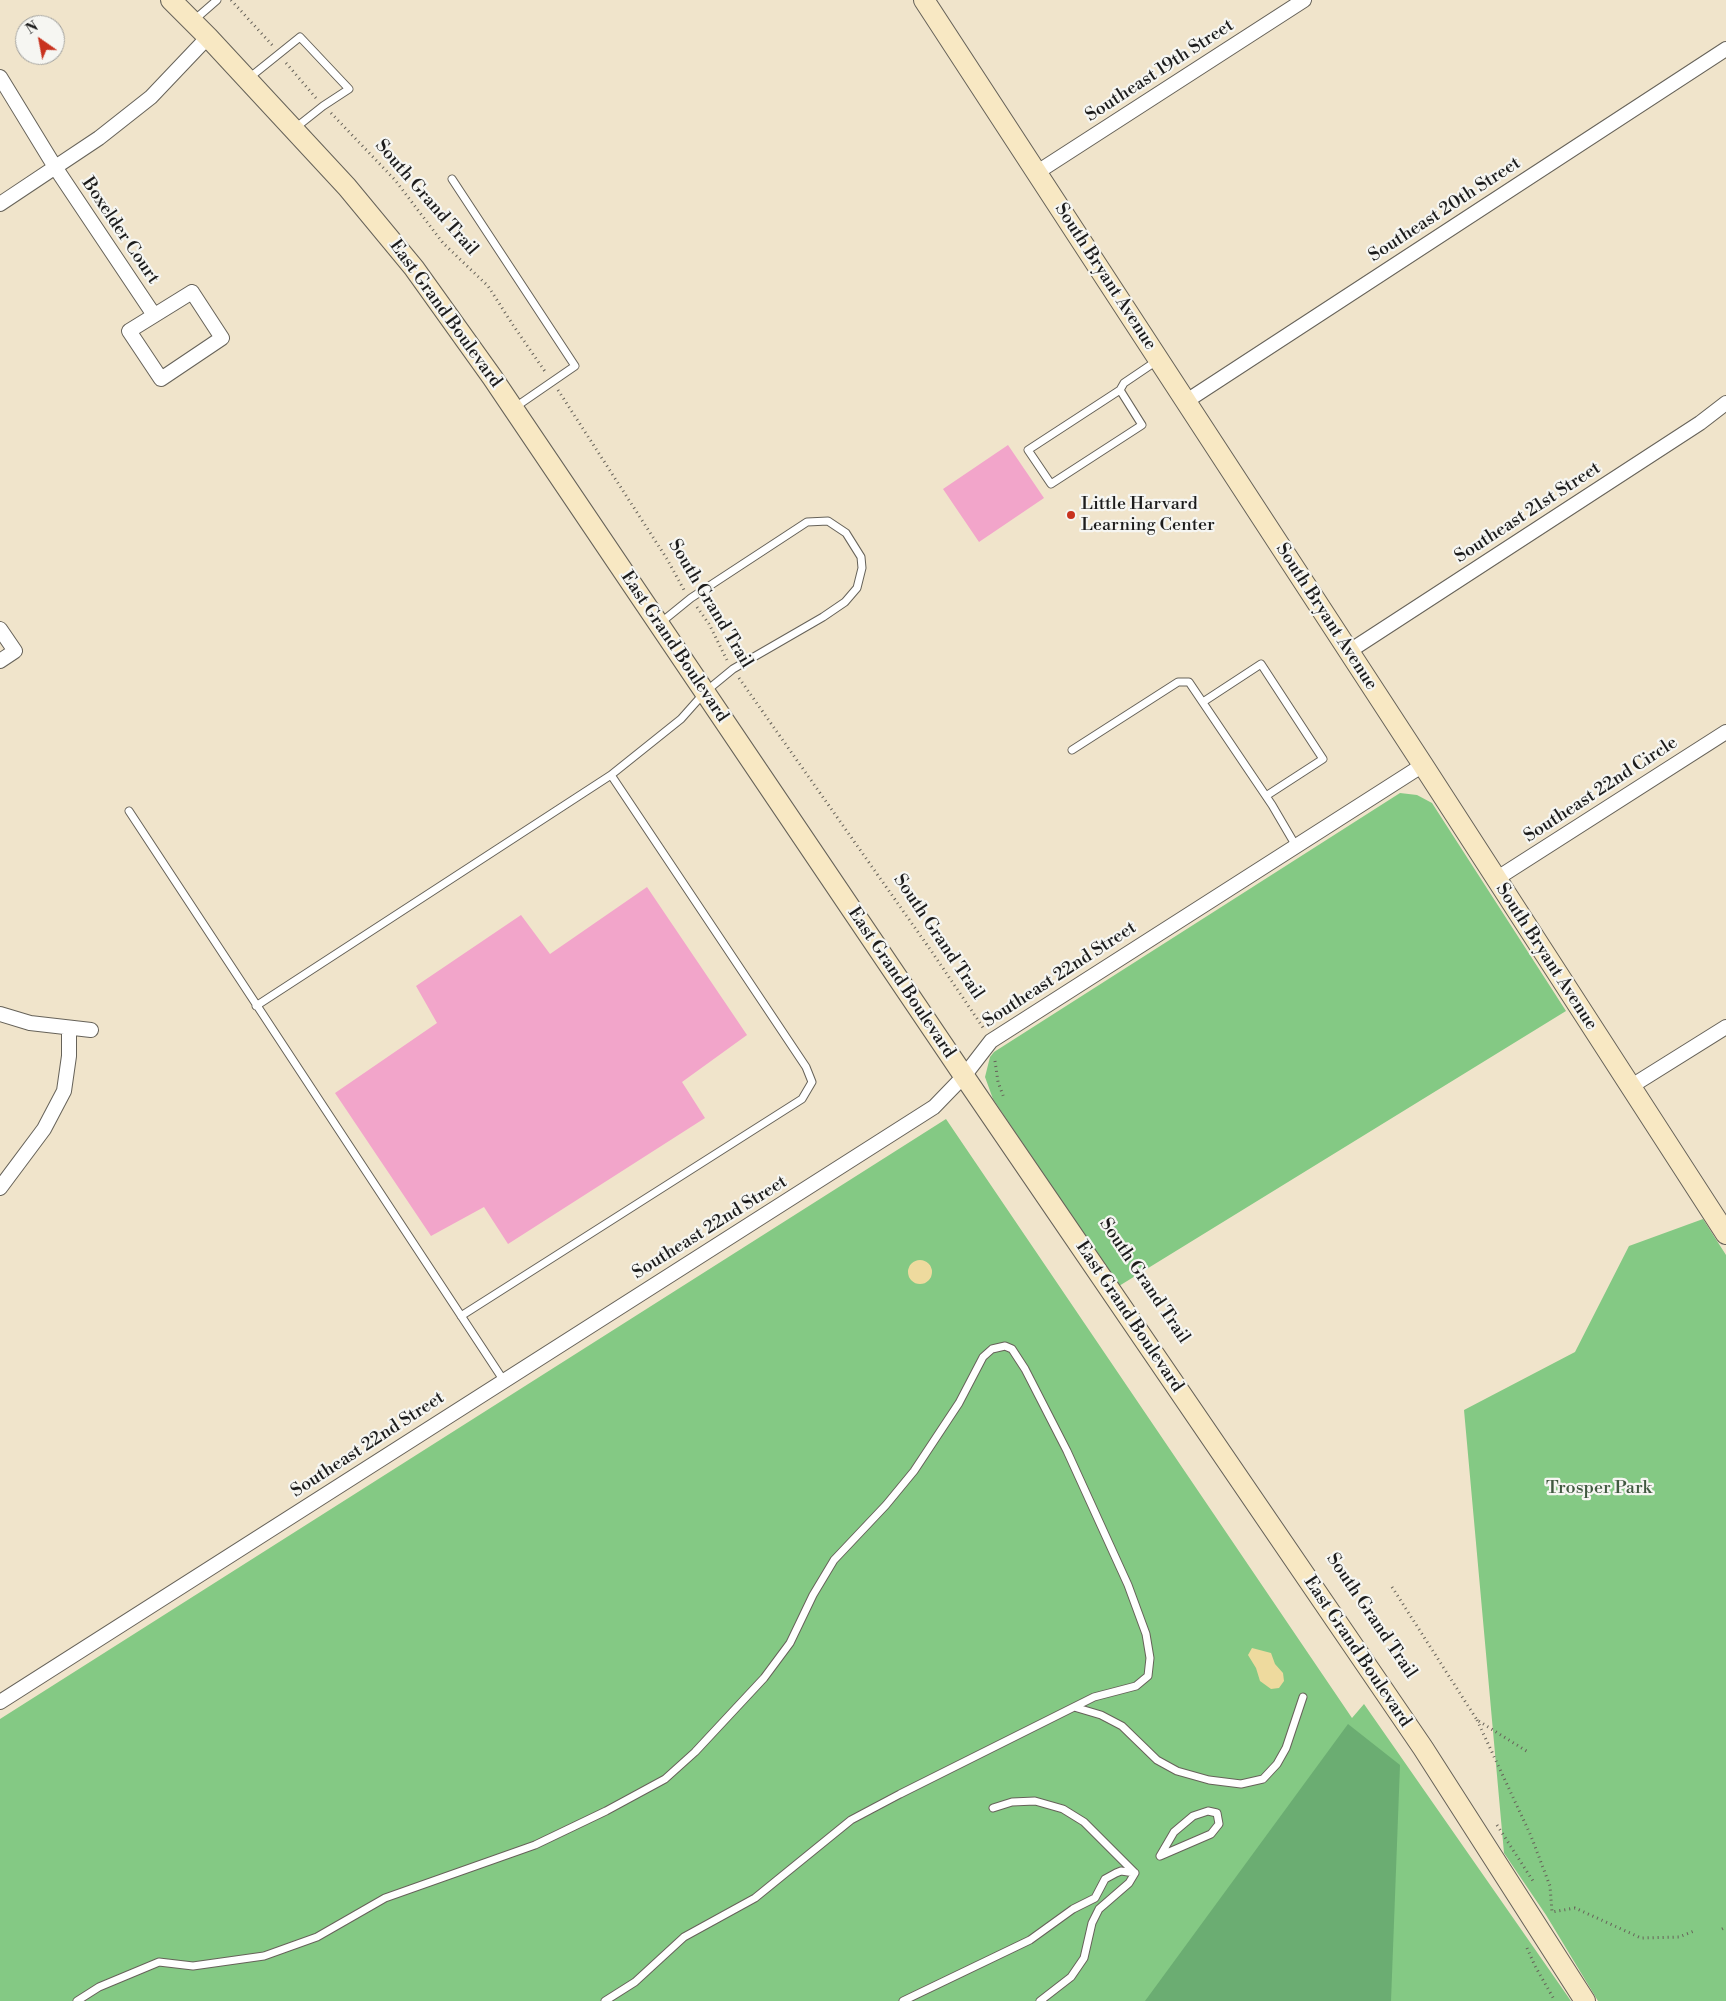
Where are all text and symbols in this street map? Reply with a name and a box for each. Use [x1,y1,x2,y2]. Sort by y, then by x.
north arrow [15,15,65,65]
street label: Southeast 19th Street [1082,15,1238,127]
text: N [23,18,42,39]
street label: South Grand Trail [370,136,482,260]
street label: Southeast 20th Street [1365,153,1525,267]
street label: Boxelder Court [76,174,164,288]
street label: South Bryant Avenue [1049,200,1161,354]
street label: East Grand Boulevard [384,236,506,392]
street label: Southeast 21st Street [1451,458,1605,568]
place label: Little Harvard Learning Center [1081,494,1215,536]
marker: Little Harvard Learning Center [1065,509,1077,521]
street label: South Grand Trail [663,536,757,672]
street label: South Bryant Avenue [1270,540,1382,694]
street label: East Grand Boulevard [615,567,733,727]
street label: Southeast 22nd Circle [1520,732,1682,848]
street label: South Grand Trail [888,870,988,1004]
street label: South Bryant Avenue [1490,880,1602,1034]
street label: East Grand Boulevard [842,903,960,1063]
street label: Southeast 22nd Street [979,917,1141,1033]
street label: Southeast 22nd Street [629,1172,791,1284]
street label: South Grand Trail [1094,1214,1194,1348]
street label: East Grand Boulevard [1070,1237,1188,1397]
street label: Southeast 22nd Street [287,1387,449,1503]
park label: Trosper Park [1546,1478,1652,1500]
street label: South Grand Trail [1321,1549,1421,1683]
street label: East Grand Boulevard [1298,1572,1416,1732]

